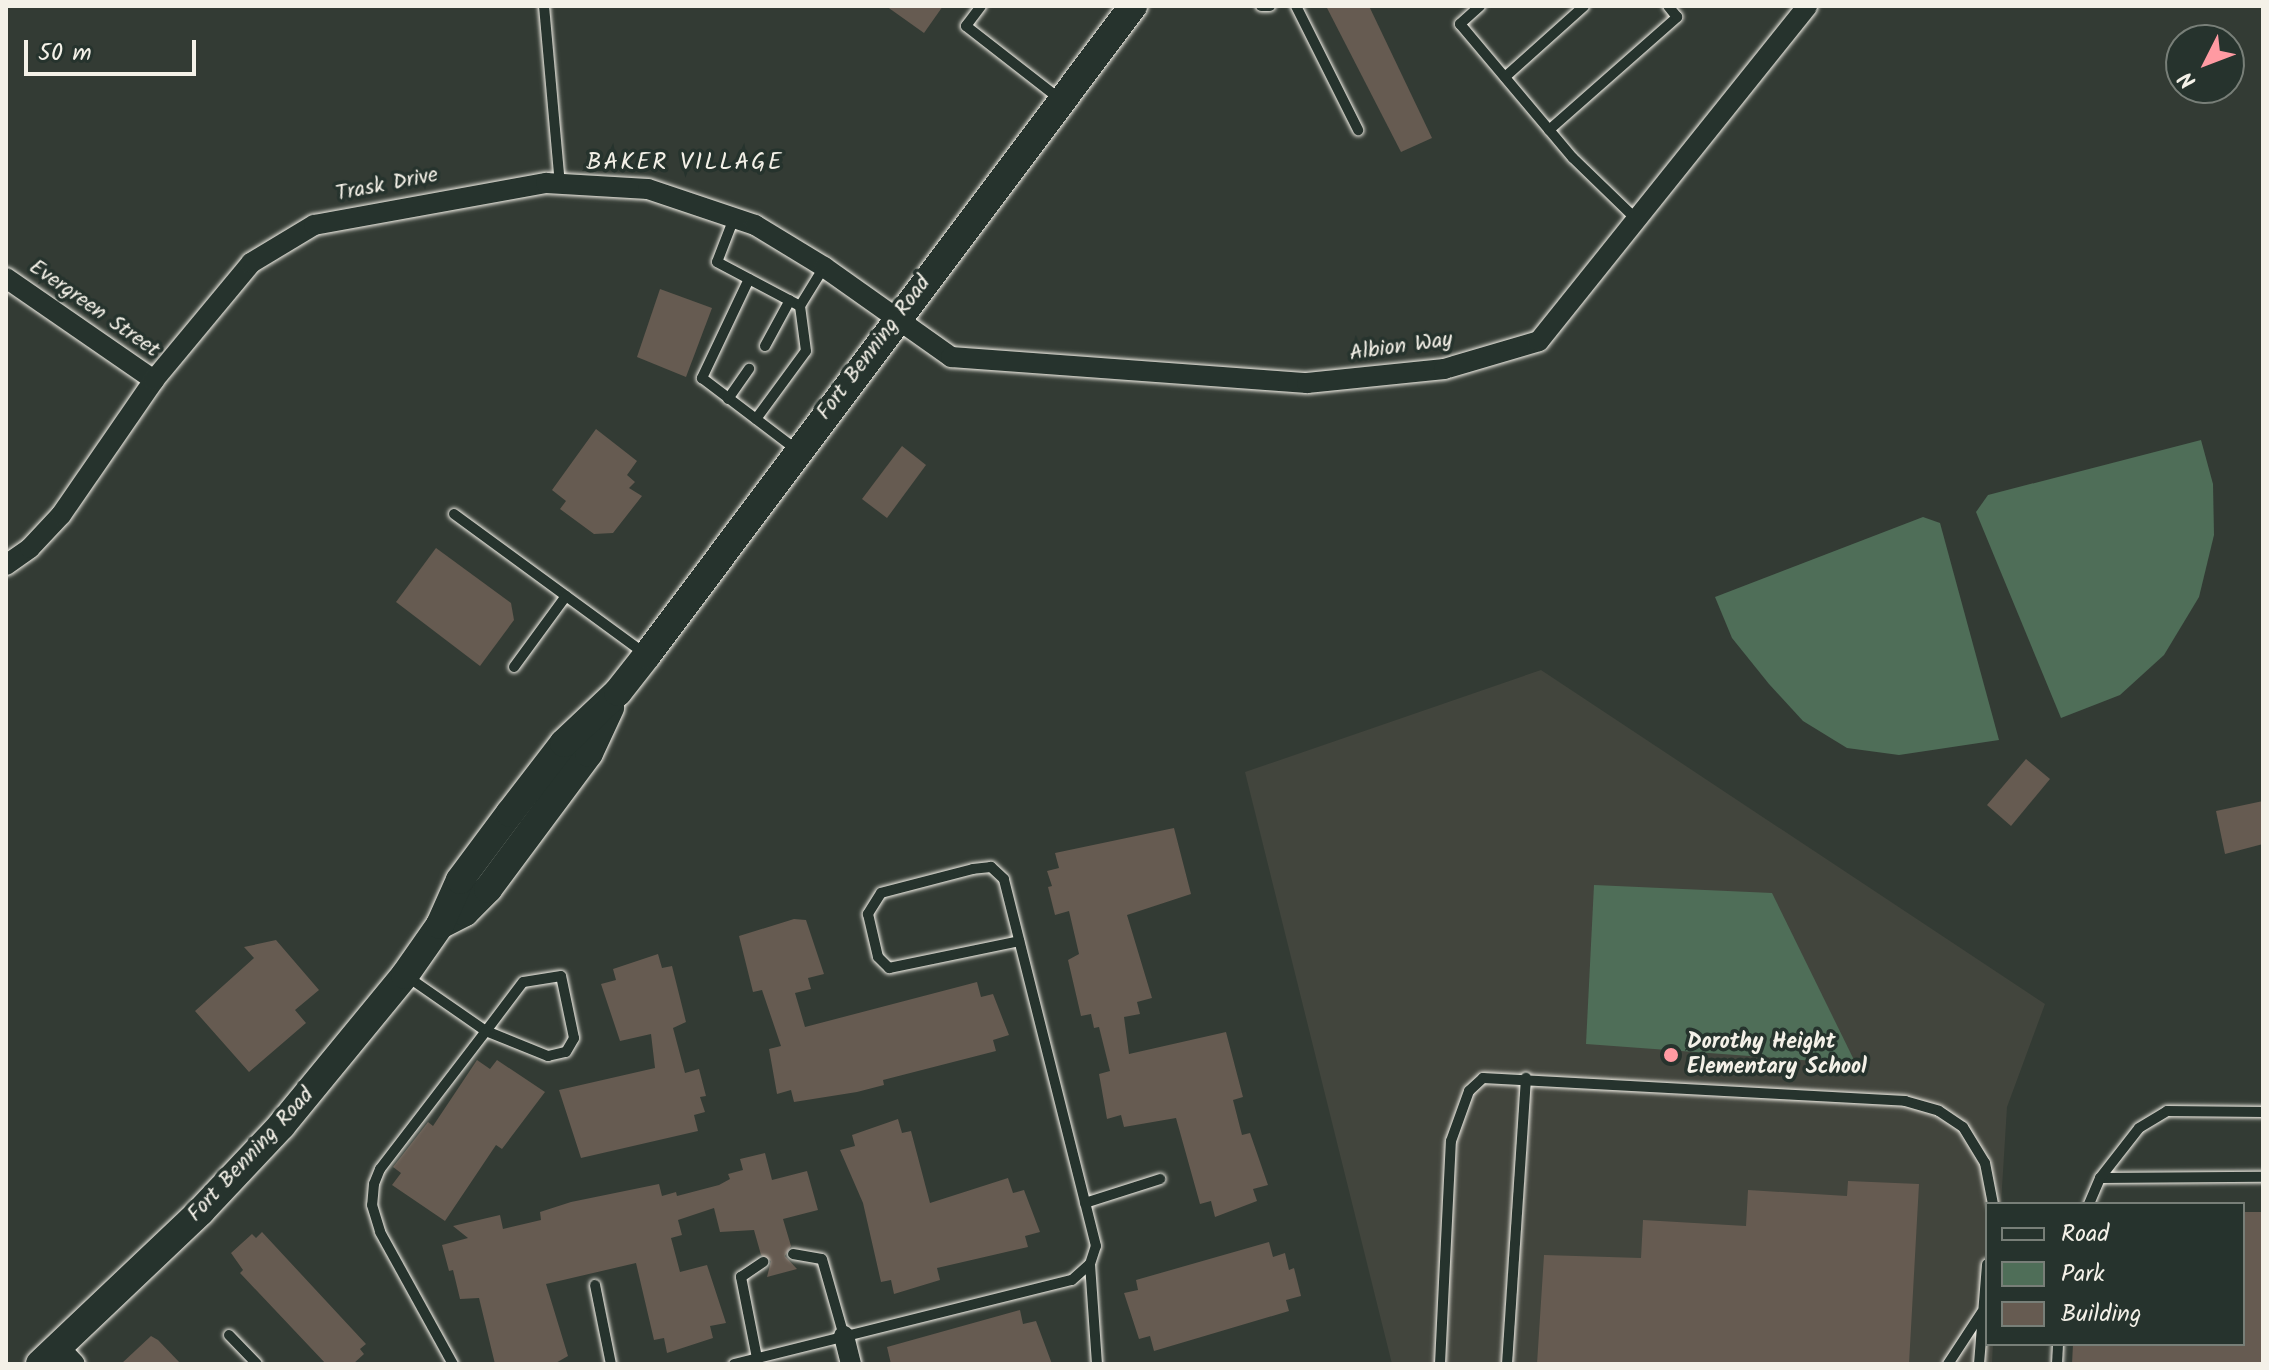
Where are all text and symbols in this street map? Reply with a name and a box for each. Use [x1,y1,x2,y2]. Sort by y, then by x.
scale bar [28,24,200,74]
north arrow [2165,24,2245,104]
text: 50 m [38,34,92,73]
text: N [2171,62,2206,96]
district label: BAKER VILLAGE [586,149,784,177]
street label: Trask Drive [334,162,440,208]
street label: Evergreen Street [24,254,164,364]
street label: Fort Benning Road [811,271,937,425]
street label: Albion Way [1348,327,1454,367]
place label: Dorothy Height Elementary School [1687,1029,1867,1080]
marker: Dorothy Height Elementary School [1662,1046,1680,1064]
street label: Fort Benning Road [182,1082,320,1228]
legend [1985,1202,2245,1346]
text: Road [2061,1215,2109,1254]
text: Park [2061,1255,2105,1294]
text: Building [2061,1295,2141,1334]

